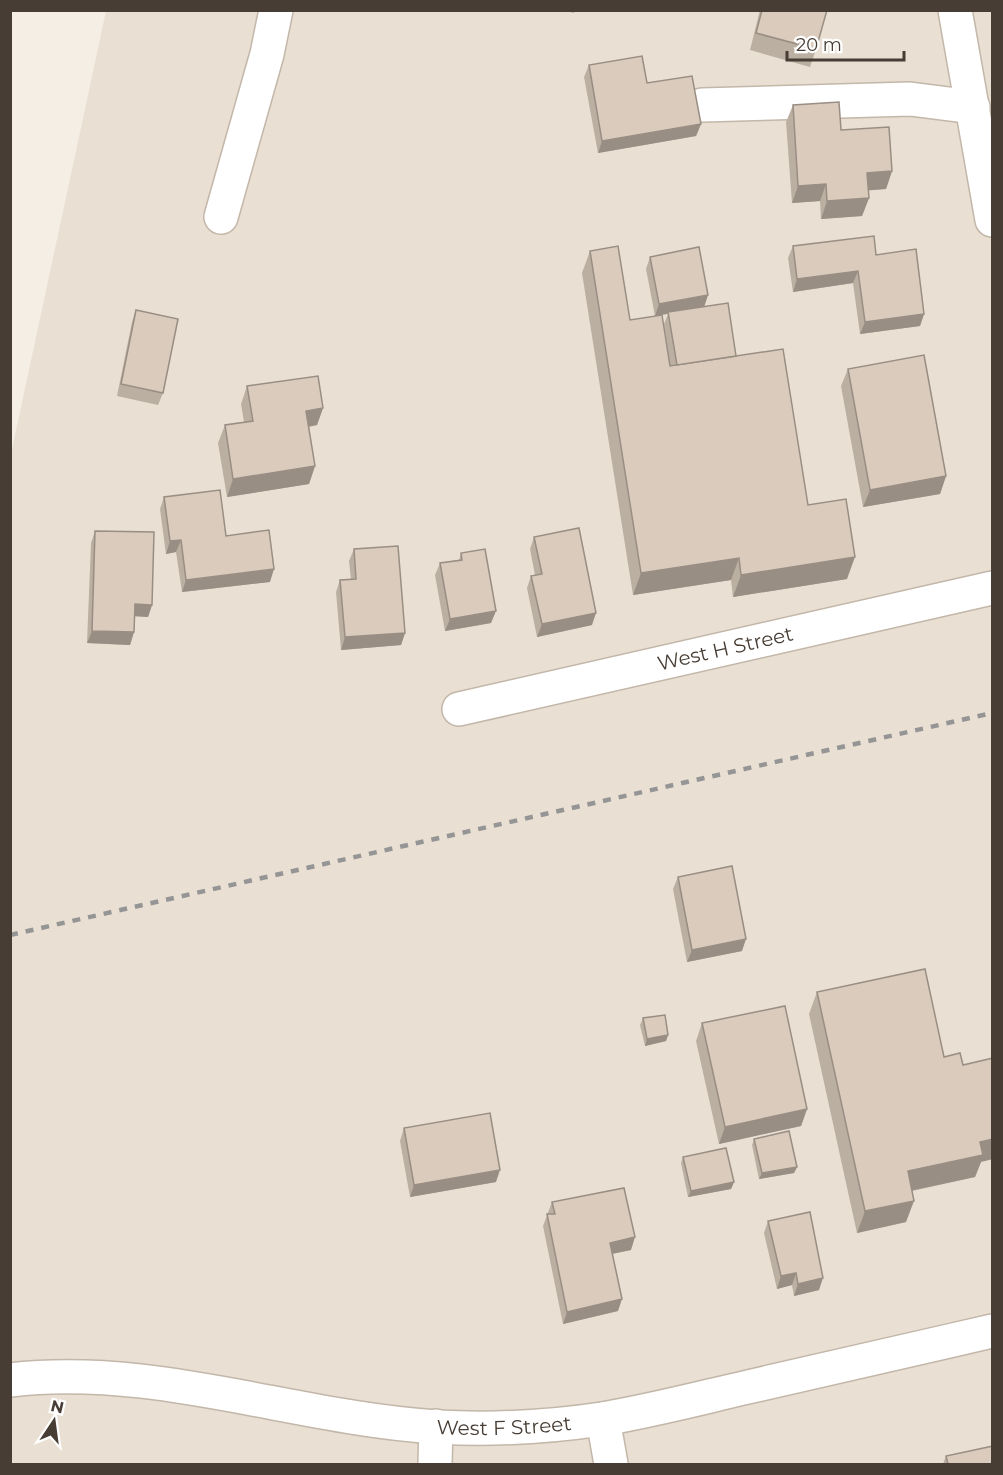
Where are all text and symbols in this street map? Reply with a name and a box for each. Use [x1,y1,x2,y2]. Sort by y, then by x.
scale bar [787,24,904,62]
text: 20 m [796,34,842,56]
street label: West H Street [655,622,795,676]
north arrow [24,1391,84,1451]
text: N [49,1396,66,1418]
street label: West F Street [436,1411,573,1440]

